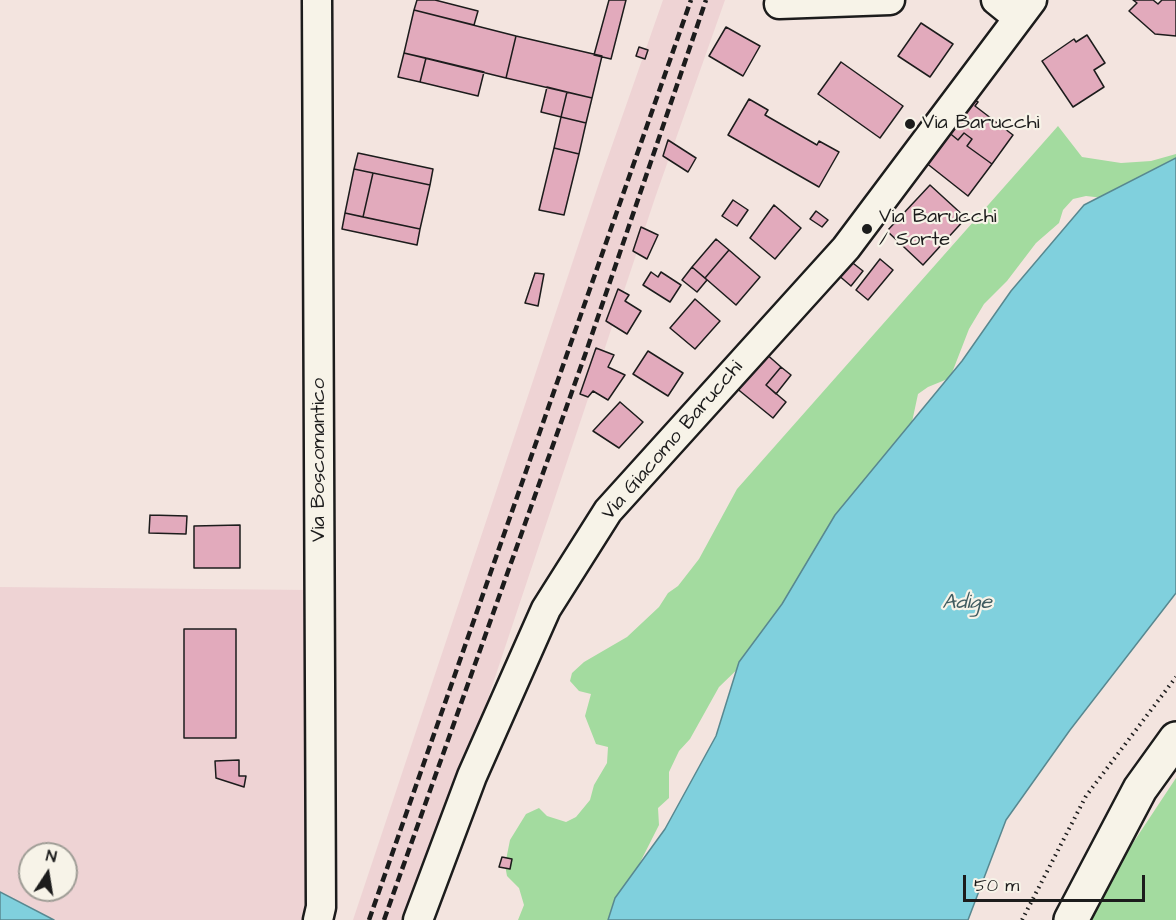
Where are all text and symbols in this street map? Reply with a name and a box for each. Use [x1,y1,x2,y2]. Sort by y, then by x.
place label: Via Barucchi [922,112,1040,136]
marker: Via Barucchi [903,117,917,131]
place label: Via Barucchi / Sorte [879,206,997,253]
marker: Via Barucchi / Sorte [860,222,874,236]
street label: Via Giacomo Barucchi [597,356,749,526]
street label: Via Boscomantico [308,378,332,542]
water label: Adige [942,591,992,617]
north arrow [18,842,78,902]
text: N [44,845,59,868]
scale bar [966,863,1148,901]
text: 50 m [974,873,1019,898]

